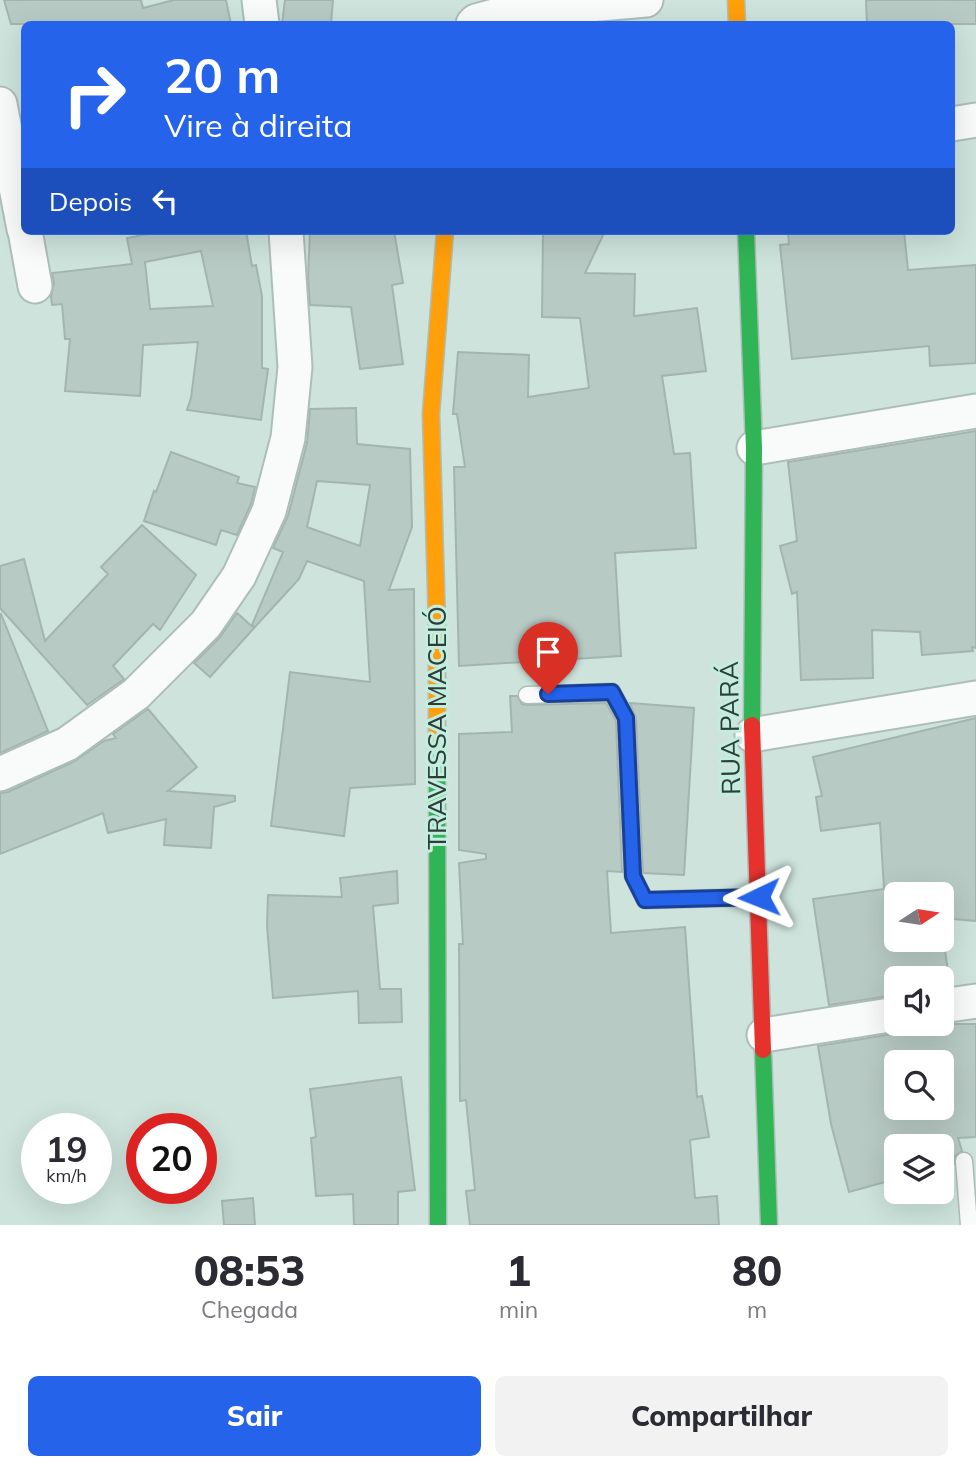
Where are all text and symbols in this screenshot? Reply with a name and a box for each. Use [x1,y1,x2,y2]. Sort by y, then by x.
text: 20 m [164,44,280,105]
icon: right [49,49,140,140]
text: Vire à direita [164,105,352,145]
icon: left [146,182,184,220]
text: Depois [49,185,132,218]
street label: TRAVESSA MACEIÓ [420,606,453,850]
pin [518,622,578,694]
icon: arrive [529,633,567,671]
street label: RUA PARÁ [712,661,747,795]
position arrow [722,860,796,934]
north arrow [884,882,954,952]
map controls [884,882,954,1204]
button: sound [884,966,954,1036]
button: search [884,1050,954,1120]
speed limit sign: 20 [126,1113,217,1204]
text: 19 [45,1127,88,1171]
button: layers [884,1134,954,1204]
text: km/h [46,1164,87,1187]
text: 08:53 [194,1244,305,1297]
text: 1 [506,1244,531,1297]
text: 80 [732,1244,782,1297]
text: Chegada [201,1295,298,1324]
text: min [499,1295,538,1324]
text: m [747,1295,767,1324]
button: Sair [28,1376,481,1456]
button: Compartilhar [495,1376,948,1456]

